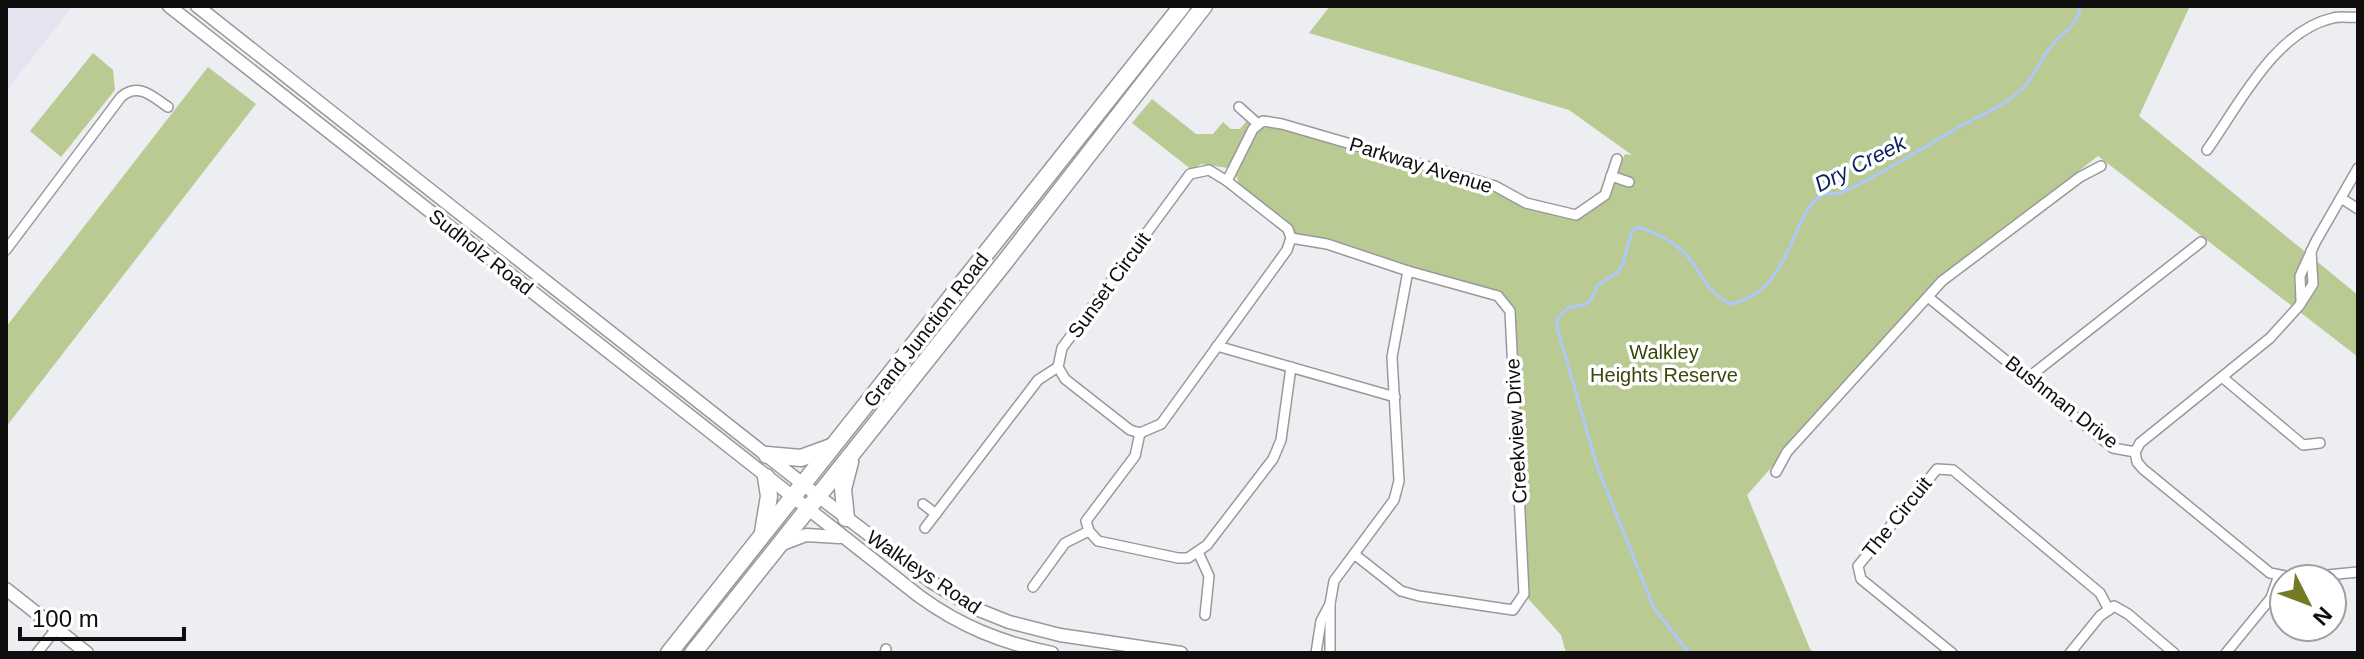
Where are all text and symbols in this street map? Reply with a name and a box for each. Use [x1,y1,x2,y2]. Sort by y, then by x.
water label: Dry Creek [1810,129,1911,197]
street label: Parkway Avenue [1347,133,1495,197]
street label: Sudholz Road [425,205,537,299]
street label: Sunset Circuit [1064,228,1155,342]
street label: Grand Junction Road [859,249,993,411]
park label: Walkley Heights Reserve [1590,341,1738,386]
street label: Bushman Drive [2001,351,2123,453]
street label: Creekview Drive [1501,358,1531,504]
street label: The Circuit [1858,472,1936,561]
street label: Walkleys Road [863,526,985,618]
north arrow [2268,563,2348,643]
scale bar [20,591,184,641]
text: N [2308,602,2337,630]
text: 100 m [32,605,99,632]

